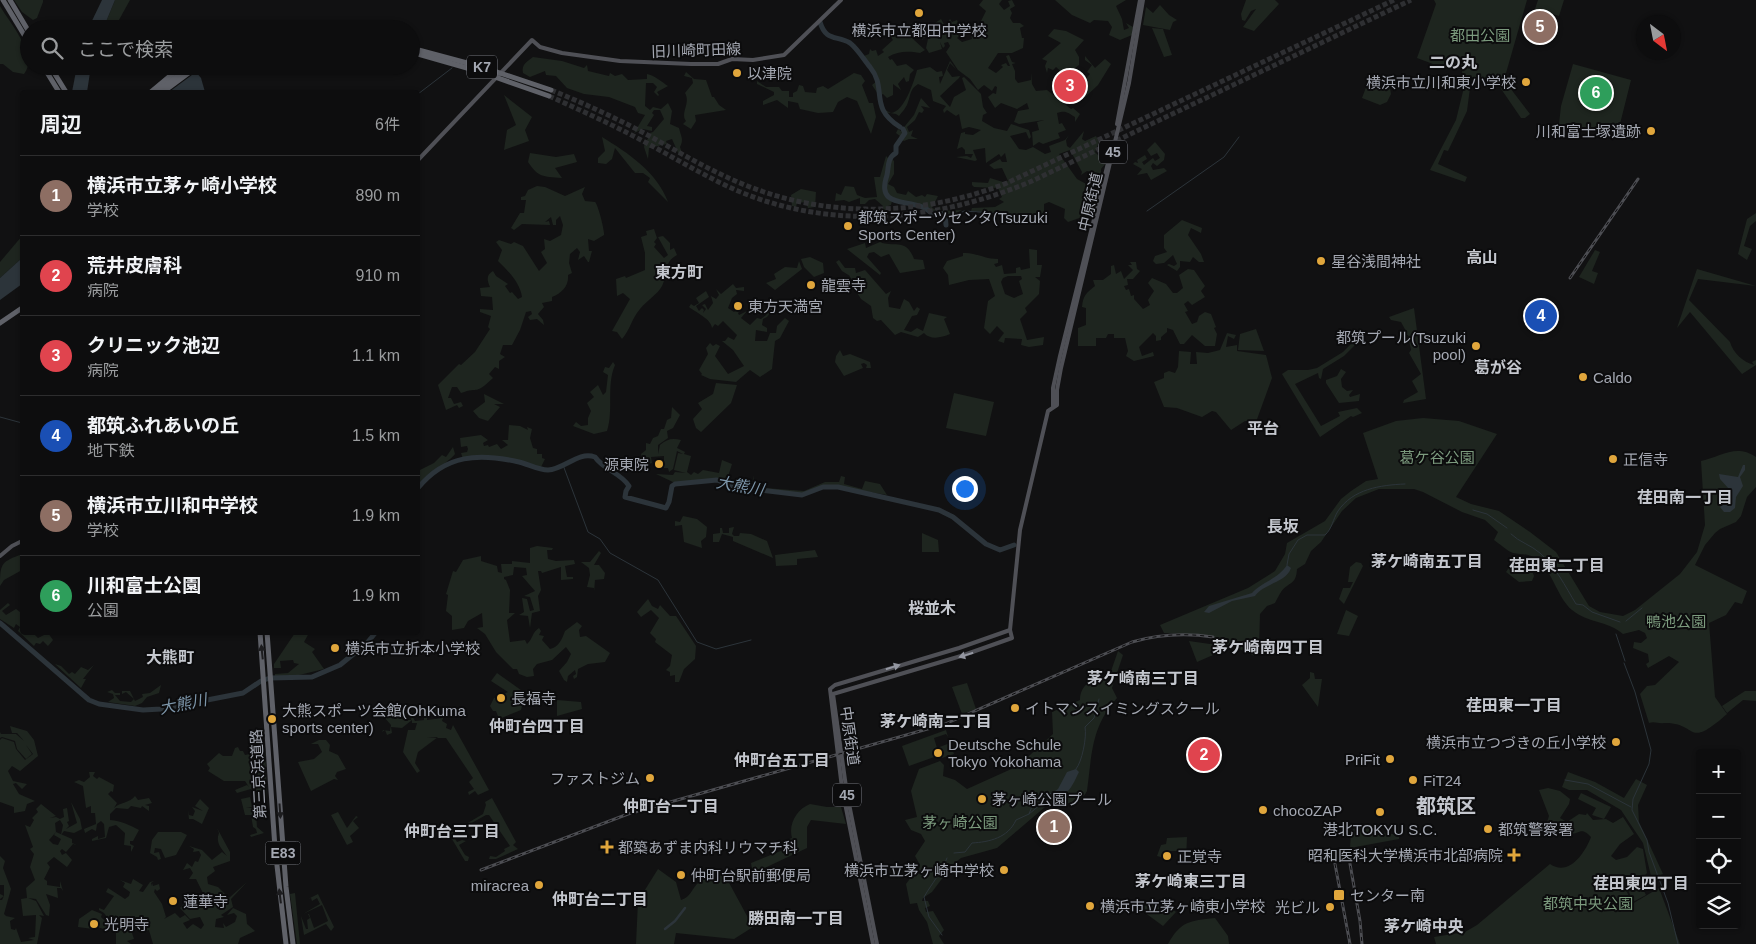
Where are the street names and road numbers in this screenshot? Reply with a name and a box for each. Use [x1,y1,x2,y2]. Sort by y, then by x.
street label: 旧川崎町田線 [651,40,741,60]
road number: K7 [467,56,497,78]
road number: 45 [1099,140,1127,163]
street label: 中原街道 [1075,171,1105,233]
street label: 中原街道 [837,705,863,767]
street label: 第三京浜道路 [247,729,269,819]
road number: 45 [833,784,861,806]
road number: E83 [266,841,300,864]

